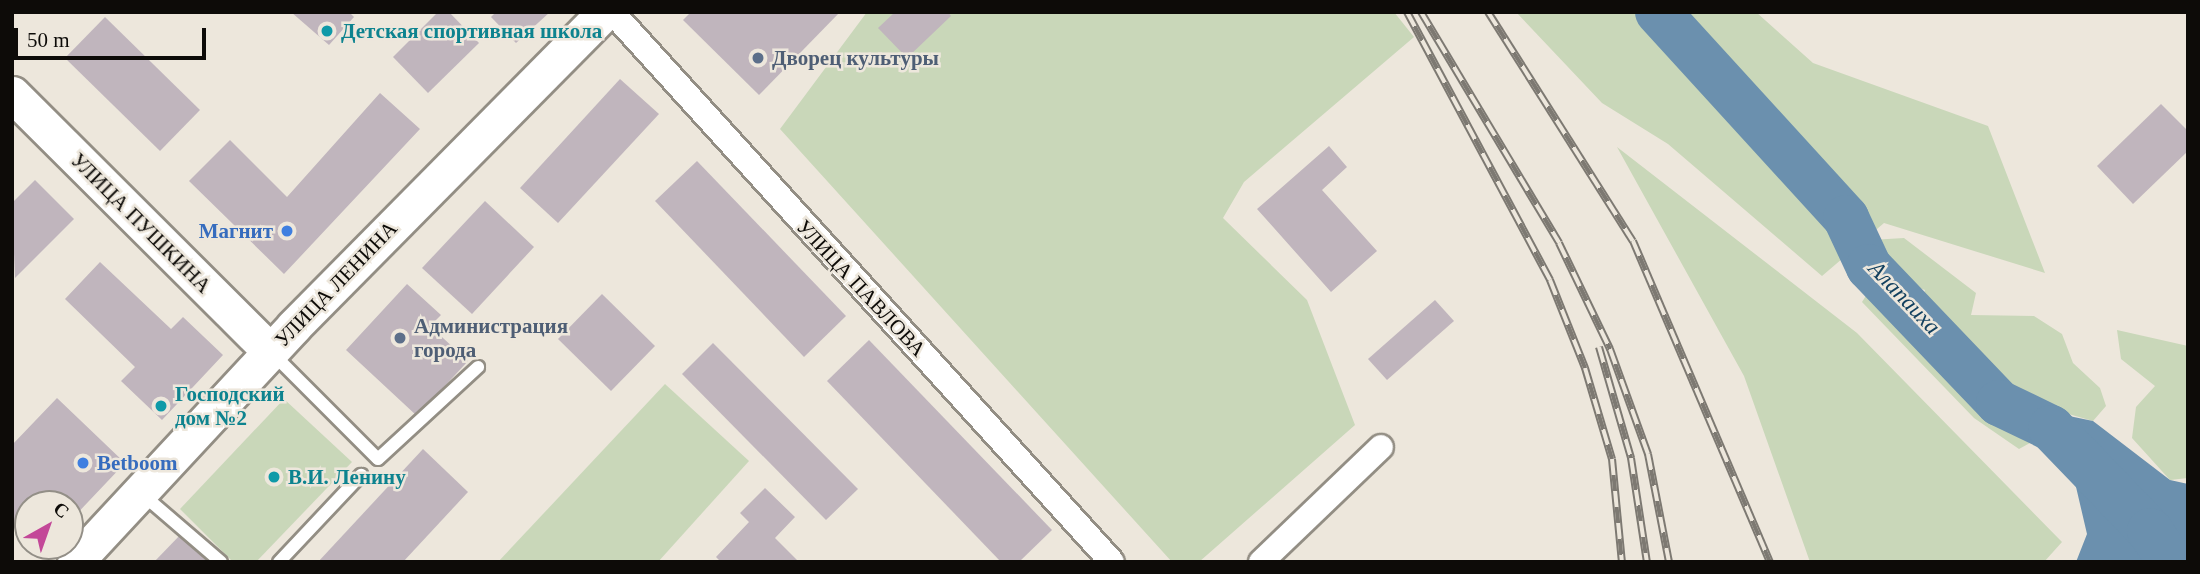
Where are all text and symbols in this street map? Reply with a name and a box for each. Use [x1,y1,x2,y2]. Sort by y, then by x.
scale bar [18,14,210,58]
place label: Детская спортивная школа [341,18,602,44]
marker: Детская спортивная школа [319,23,335,39]
text: 50 m [27,28,70,52]
place label: Дворец культуры [772,45,939,71]
marker: Дворец культуры [750,50,766,66]
street label: УЛИЦА ПУШКИНА [66,148,216,298]
street label: УЛИЦА ПАВЛОВА [791,214,931,362]
street label: УЛИЦА ЛЕНИНА [270,216,402,352]
place label: Магнит [199,218,273,244]
marker: Магнит [279,223,295,239]
water label: Алапаиха [1862,255,1946,341]
place label: Администрация города [414,313,568,363]
marker: Администрация города [392,330,408,346]
place label: Господский дом №2 [175,381,285,431]
marker: Господский дом №2 [153,398,169,414]
place label: Betboom [97,450,177,476]
marker: Betboom [75,455,91,471]
place label: В.И. Ленину [288,464,406,490]
marker: В.И. Ленину [266,469,282,485]
north arrow [14,490,84,560]
text: С [50,498,74,523]

